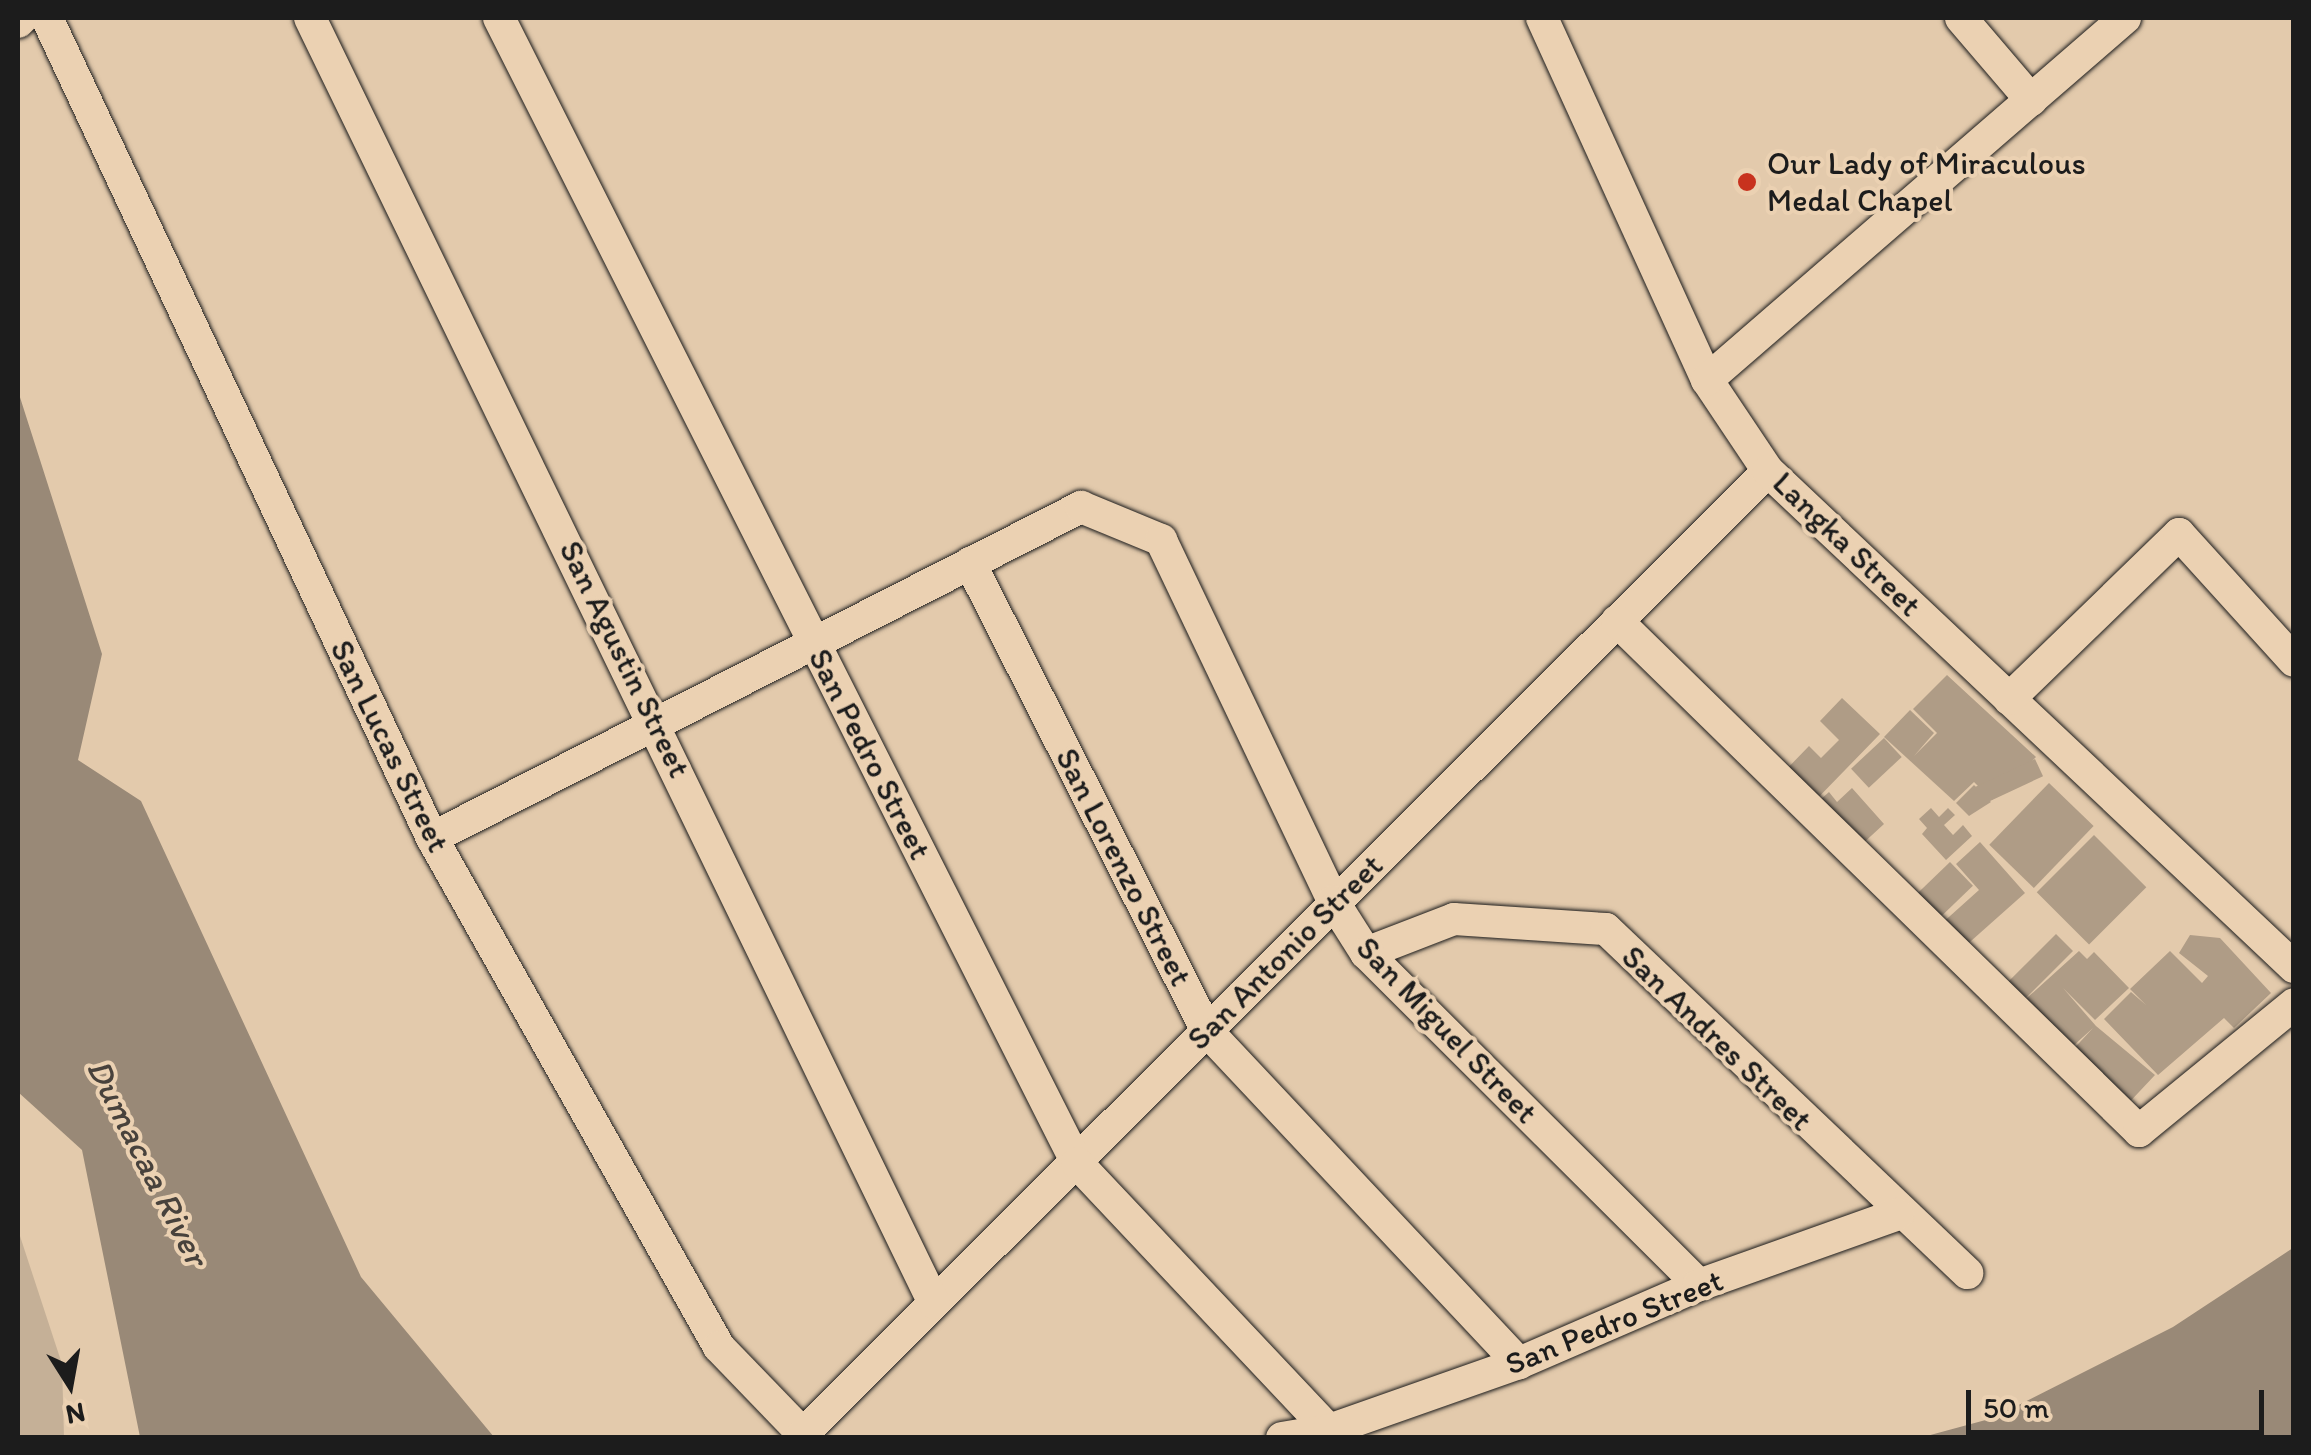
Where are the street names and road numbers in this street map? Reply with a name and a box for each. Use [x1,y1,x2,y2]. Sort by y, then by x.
street label: Langka Street [1765,464,1929,624]
street label: San Agustin Street [551,534,699,784]
street label: San Lucas Street [322,634,458,858]
street label: San Pedro Street [801,643,939,865]
street label: San Lorenzo Street [1048,742,1200,992]
street label: San Antonio Street [1179,846,1391,1058]
street label: San Miguel Street [1349,929,1545,1131]
street label: San Andres Street [1614,937,1820,1139]
street label: San Pedro Street [1500,1261,1728,1383]

